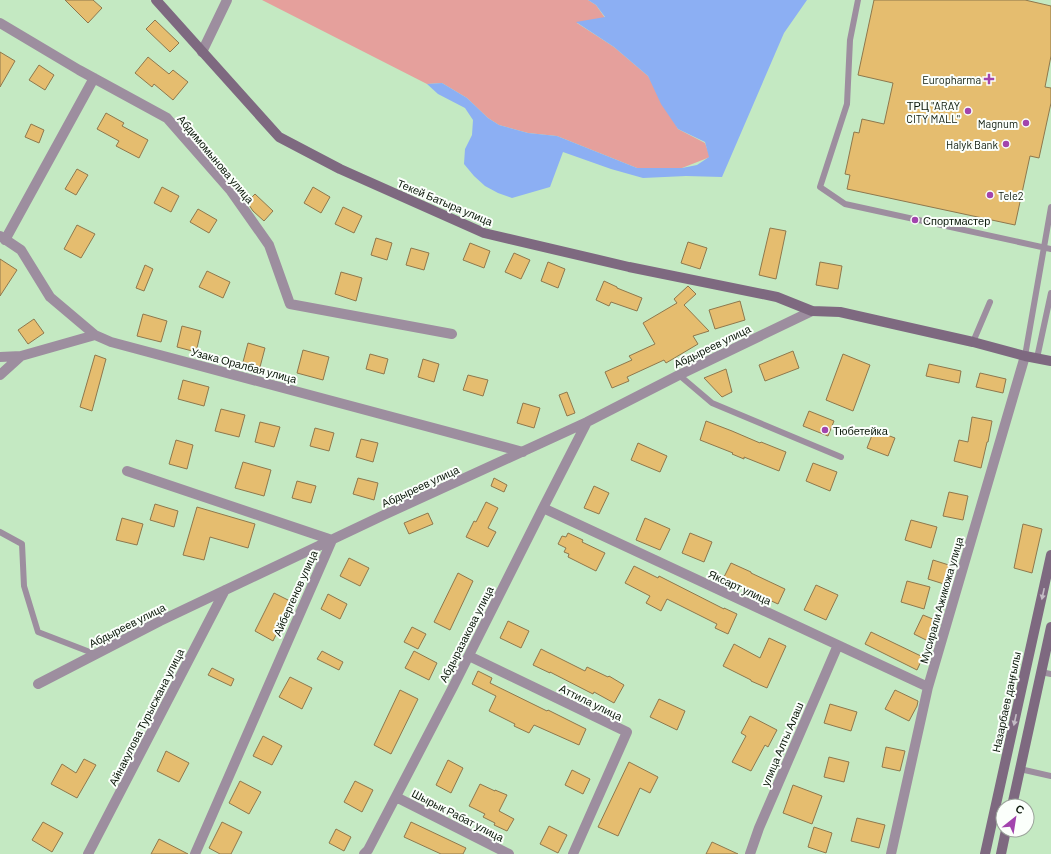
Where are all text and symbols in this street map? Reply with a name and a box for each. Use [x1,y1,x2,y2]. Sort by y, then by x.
place label: Europharma [922,73,981,86]
marker: Europharma [984,74,994,84]
place label: ТРЦ "ARAY CITY MALL" [906,99,960,125]
marker: ТРЦ "ARAY CITY MALL" [963,106,973,116]
street label: Абдимомынова улица [175,112,257,206]
place label: Magnum [978,117,1018,130]
marker: Magnum [1021,118,1031,128]
place label: Halyk Bank [946,138,998,151]
marker: Halyk Bank [1001,139,1011,149]
street label: Текей Батыра улица [395,176,495,228]
place label: Tele2 [998,189,1024,202]
marker: Tele2 [985,190,995,200]
place label: Спортмастер [923,214,990,227]
marker: Спортмастер [910,215,920,225]
street label: Абдыреев улица [671,321,753,370]
street label: Узака Оралбая улица [190,345,299,386]
place label: Тюбетейка [833,424,889,437]
marker: Тюбетейка [820,425,830,435]
street label: Абдыреев улица [379,462,462,510]
street label: Мусирали Ажикожа улица [917,534,966,665]
street label: Айбергенов улица [270,547,320,638]
street label: Яксарт улица [707,567,774,608]
street label: Абдыразакова улица [436,583,496,684]
one-way arrow [1039,587,1045,600]
street label: Абдыреев улица [87,600,168,650]
street label: Айнакулова Турысжана улица [106,646,187,788]
street label: Назарбаев даңғылы [989,650,1023,753]
street label: Аттила улица [557,681,625,723]
street label: улица Алты Алаш [758,700,806,788]
one-way arrow [1011,714,1017,727]
street label: Шырык Рабат улица [410,786,507,844]
north arrow [995,798,1035,838]
text: С [1014,801,1027,817]

